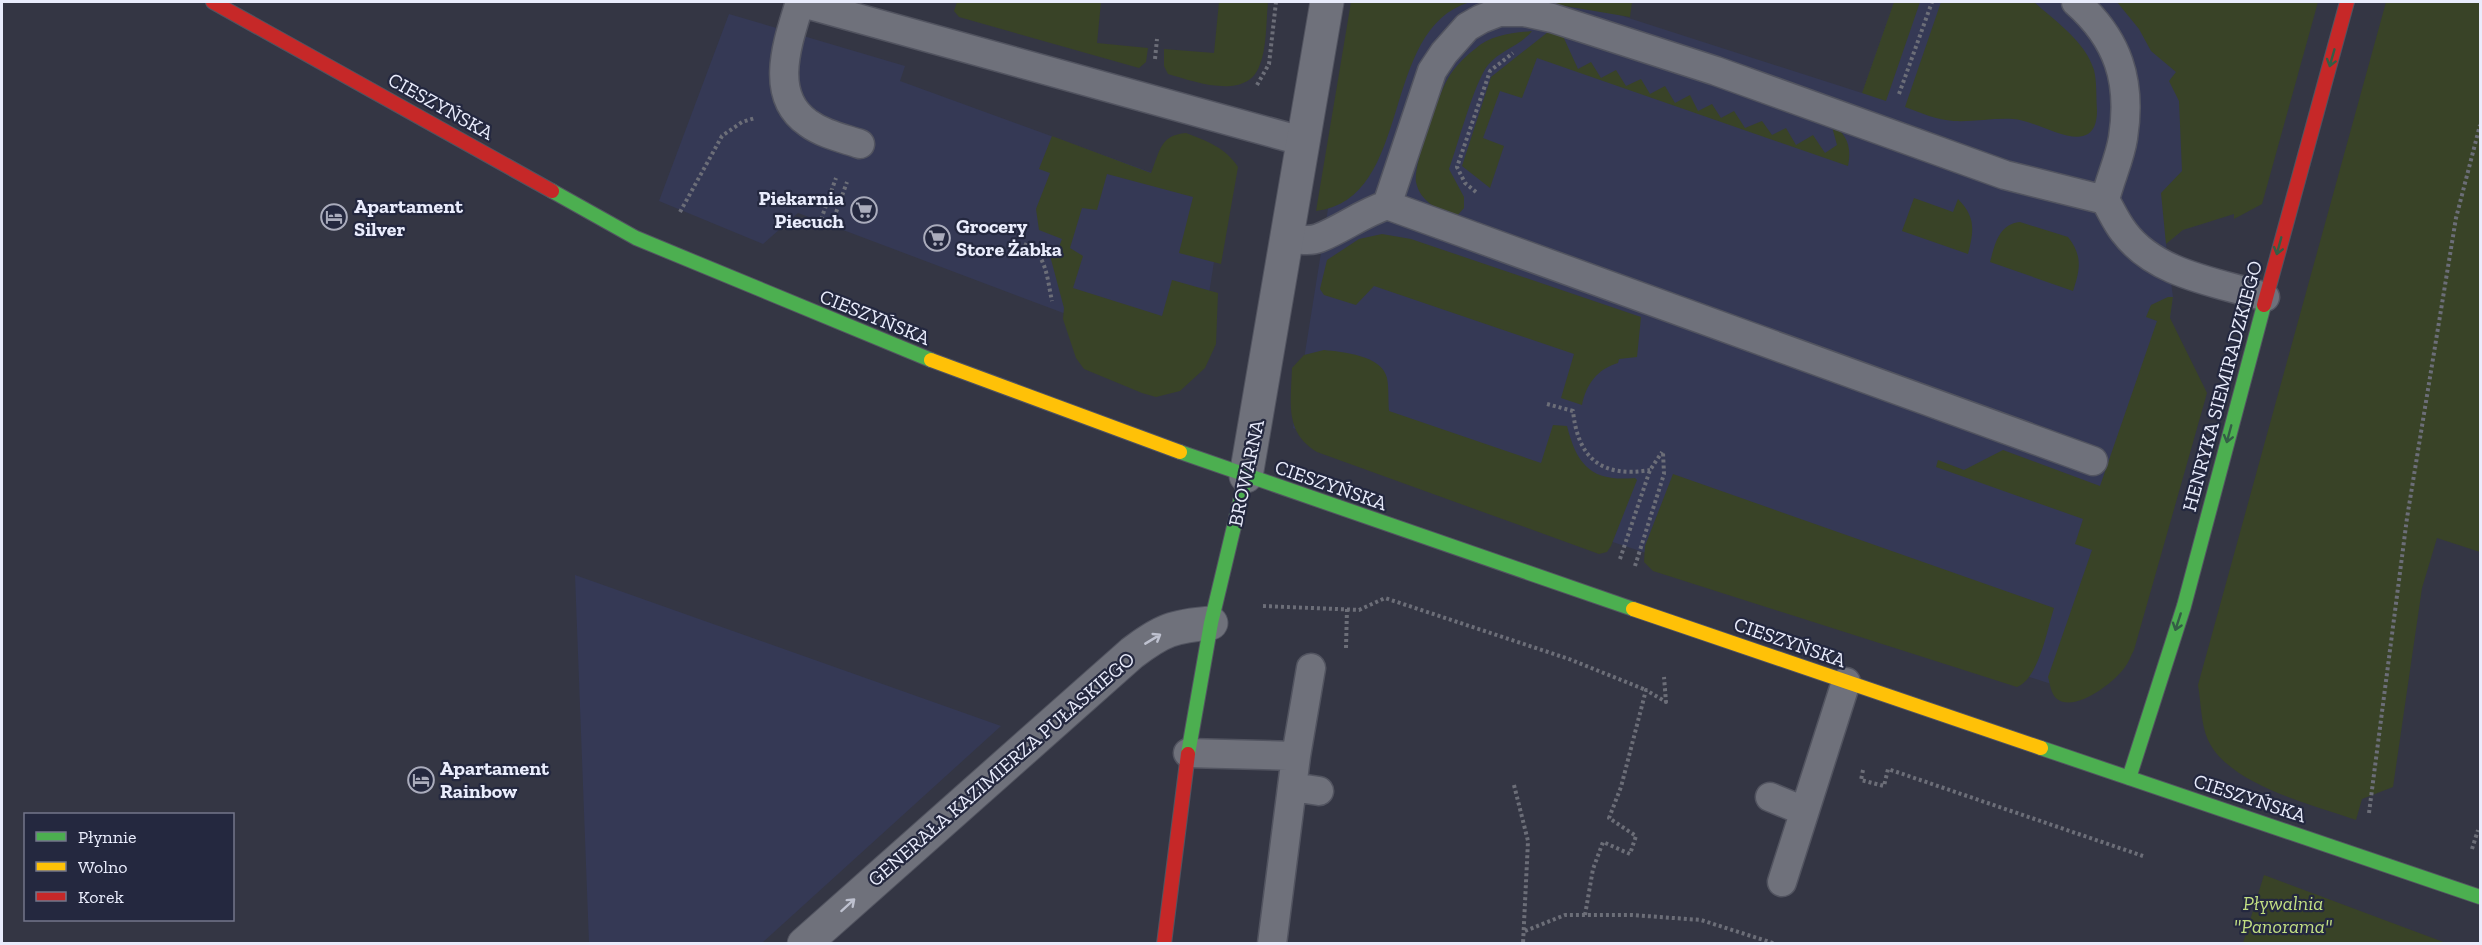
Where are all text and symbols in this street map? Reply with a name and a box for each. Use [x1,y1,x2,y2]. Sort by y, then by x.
one-way arrow [2325,48,2337,67]
street label: CIESZYŃSKA [384,67,499,145]
place label: Piekarnia Piecuch [758,186,844,233]
place label: Apartament Silver [354,194,464,241]
supermarket icon: Piekarnia Piecuch [849,195,879,225]
hotel icon: Apartament Silver [319,202,349,232]
place label: Grocery Store Żabka [956,214,1062,261]
supermarket icon: Grocery Store Żabka [922,223,952,253]
one-way arrow [2273,236,2284,255]
street label: HENRYKA SIEMIRADZKIEGO [2177,258,2267,514]
street label: CIESZYŃSKA [816,284,935,350]
street label: BROWARNA [1223,416,1269,529]
one-way arrow [2223,424,2234,443]
street label: CIESZYŃSKA [1272,455,1391,516]
street label: CIESZYŃSKA [1731,612,1850,673]
one-way arrow [2172,612,2183,631]
one-way arrow [1144,632,1161,644]
street label: GENERAŁA KAZIMIERZA PUŁASKIEGO [863,647,1139,891]
place label: Apartament Rainbow [440,756,550,803]
hotel icon: Apartament Rainbow [406,765,436,795]
street label: CIESZYŃSKA [2191,769,2310,828]
legend [24,813,234,921]
text: Płynnie [78,826,136,848]
text: Wolno [78,856,128,878]
text: Korek [78,886,124,908]
park label: Pływalnia "Panorama" [2234,891,2332,938]
one-way arrow [840,898,855,912]

